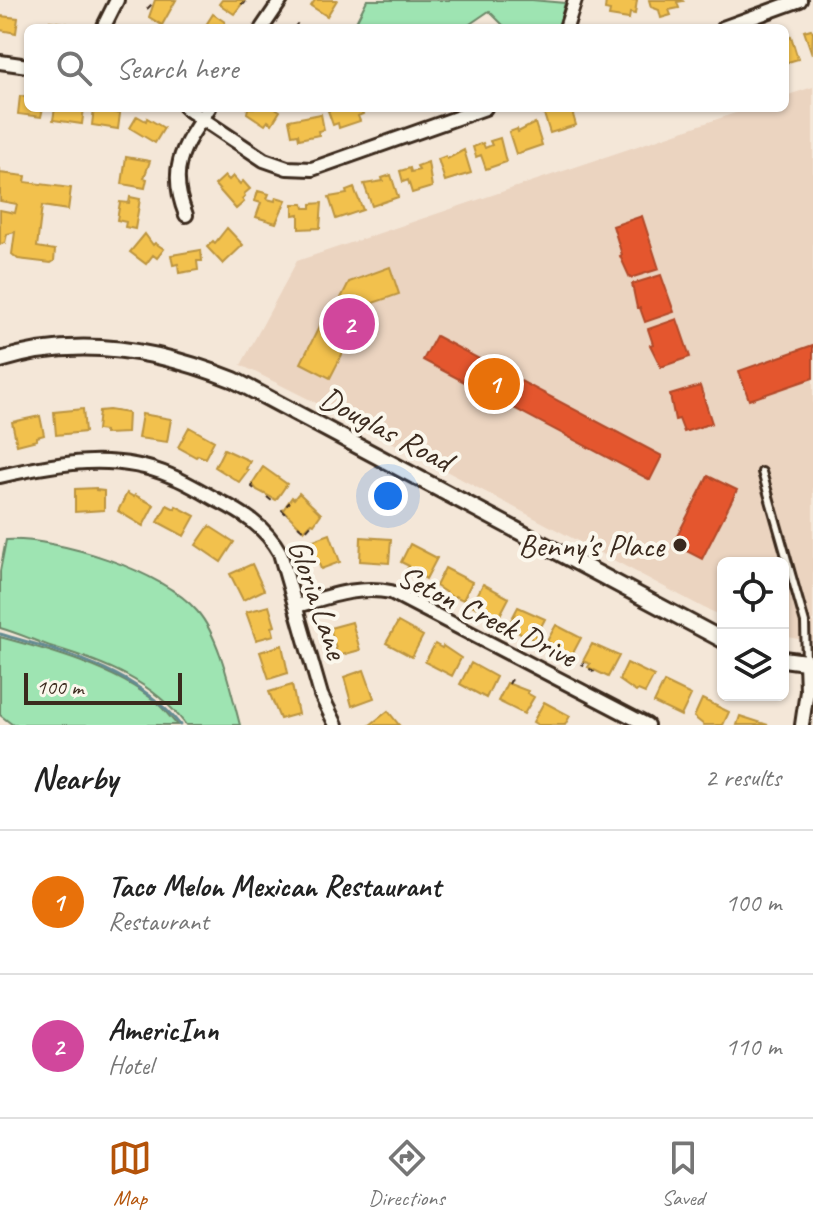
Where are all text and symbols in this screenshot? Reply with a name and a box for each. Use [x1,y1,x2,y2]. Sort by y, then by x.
search box [24,24,789,112]
icon: search [52,46,96,90]
text: Search here [116,49,238,87]
pin: 2 [323,294,375,354]
pin: 1 [468,354,520,414]
street label: Douglas Road [313,377,463,483]
your location [368,476,408,516]
place label: Benny's Place [518,525,667,566]
street label: Gloria Lane [279,534,358,666]
marker: Benny's Place [671,536,689,554]
street label: Seton Creek Drive [391,555,585,678]
map controls [717,557,789,701]
button: locate [717,557,789,629]
button: layers [717,629,789,701]
scale bar [24,669,182,705]
text: 100 m [36,673,83,701]
text: Nearby [32,756,118,799]
text: 2 results [705,761,781,794]
text: Taco Melon Mexican Restaurant [108,867,441,905]
text: 1 [52,886,64,919]
text: 100 m [725,886,781,919]
text: Restaurant [108,905,209,938]
text: AmericInn [108,1011,218,1049]
text: 2 [52,1030,64,1063]
text: 110 m [725,1030,781,1063]
text: Hotel [108,1049,153,1082]
tab: Map [108,1136,152,1212]
tab: Directions [368,1136,445,1212]
tab: Saved [661,1136,705,1212]

